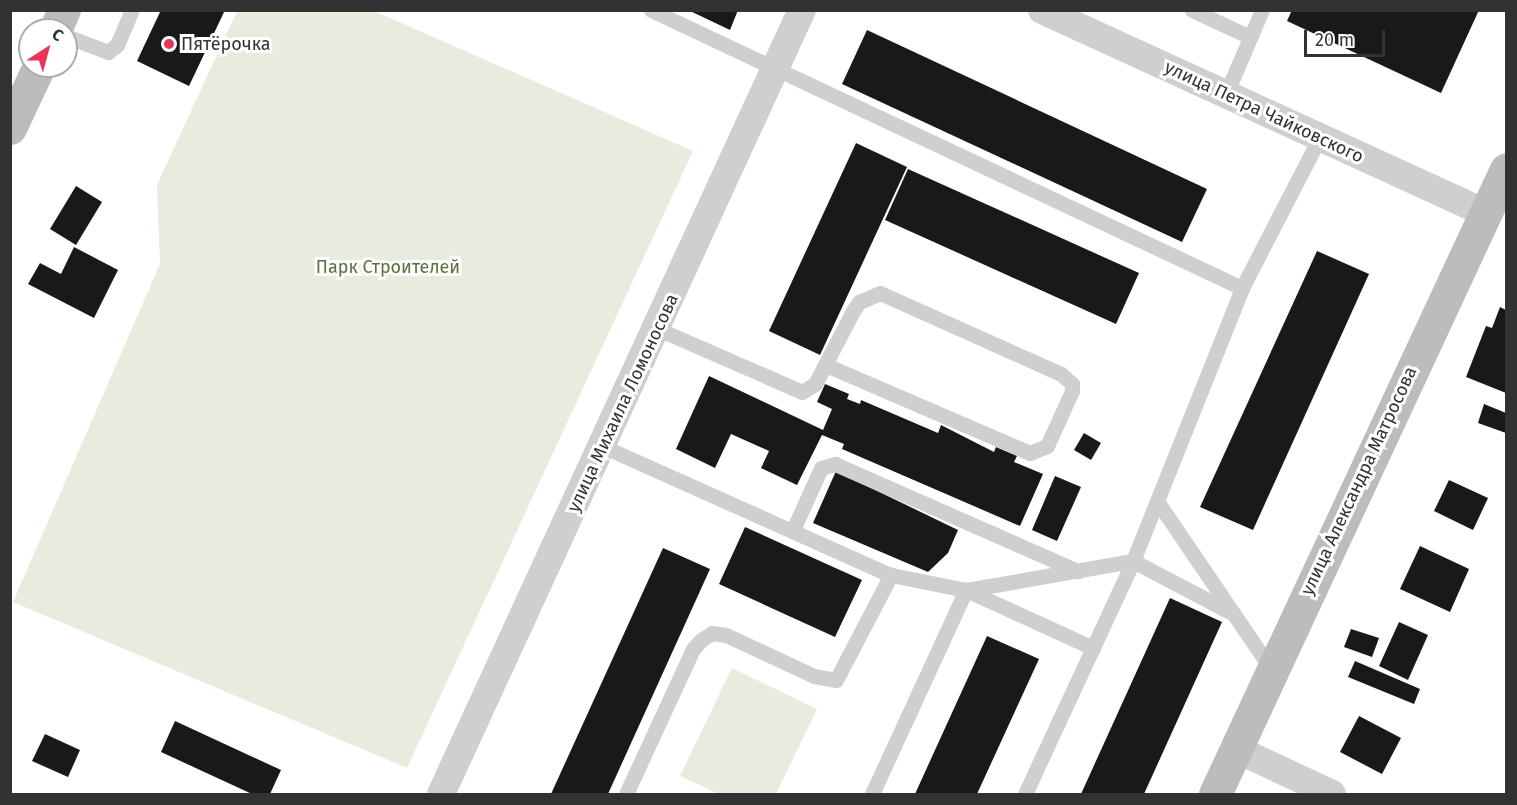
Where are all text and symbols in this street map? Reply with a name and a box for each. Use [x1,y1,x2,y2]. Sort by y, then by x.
north arrow [18,18,78,78]
scale bar [1307,18,1388,56]
text: С [48,24,67,45]
text: 20 m [1315,29,1354,51]
place label: Пятёрочка [181,33,271,55]
marker: Пятёрочка [162,37,176,51]
street label: улица Петра Чайковского [1161,56,1367,168]
park label: Парк Строителей [316,256,460,278]
street label: улица Михаила Ломоносова [563,290,683,516]
street label: улица Александра Матросова [1296,363,1422,599]

